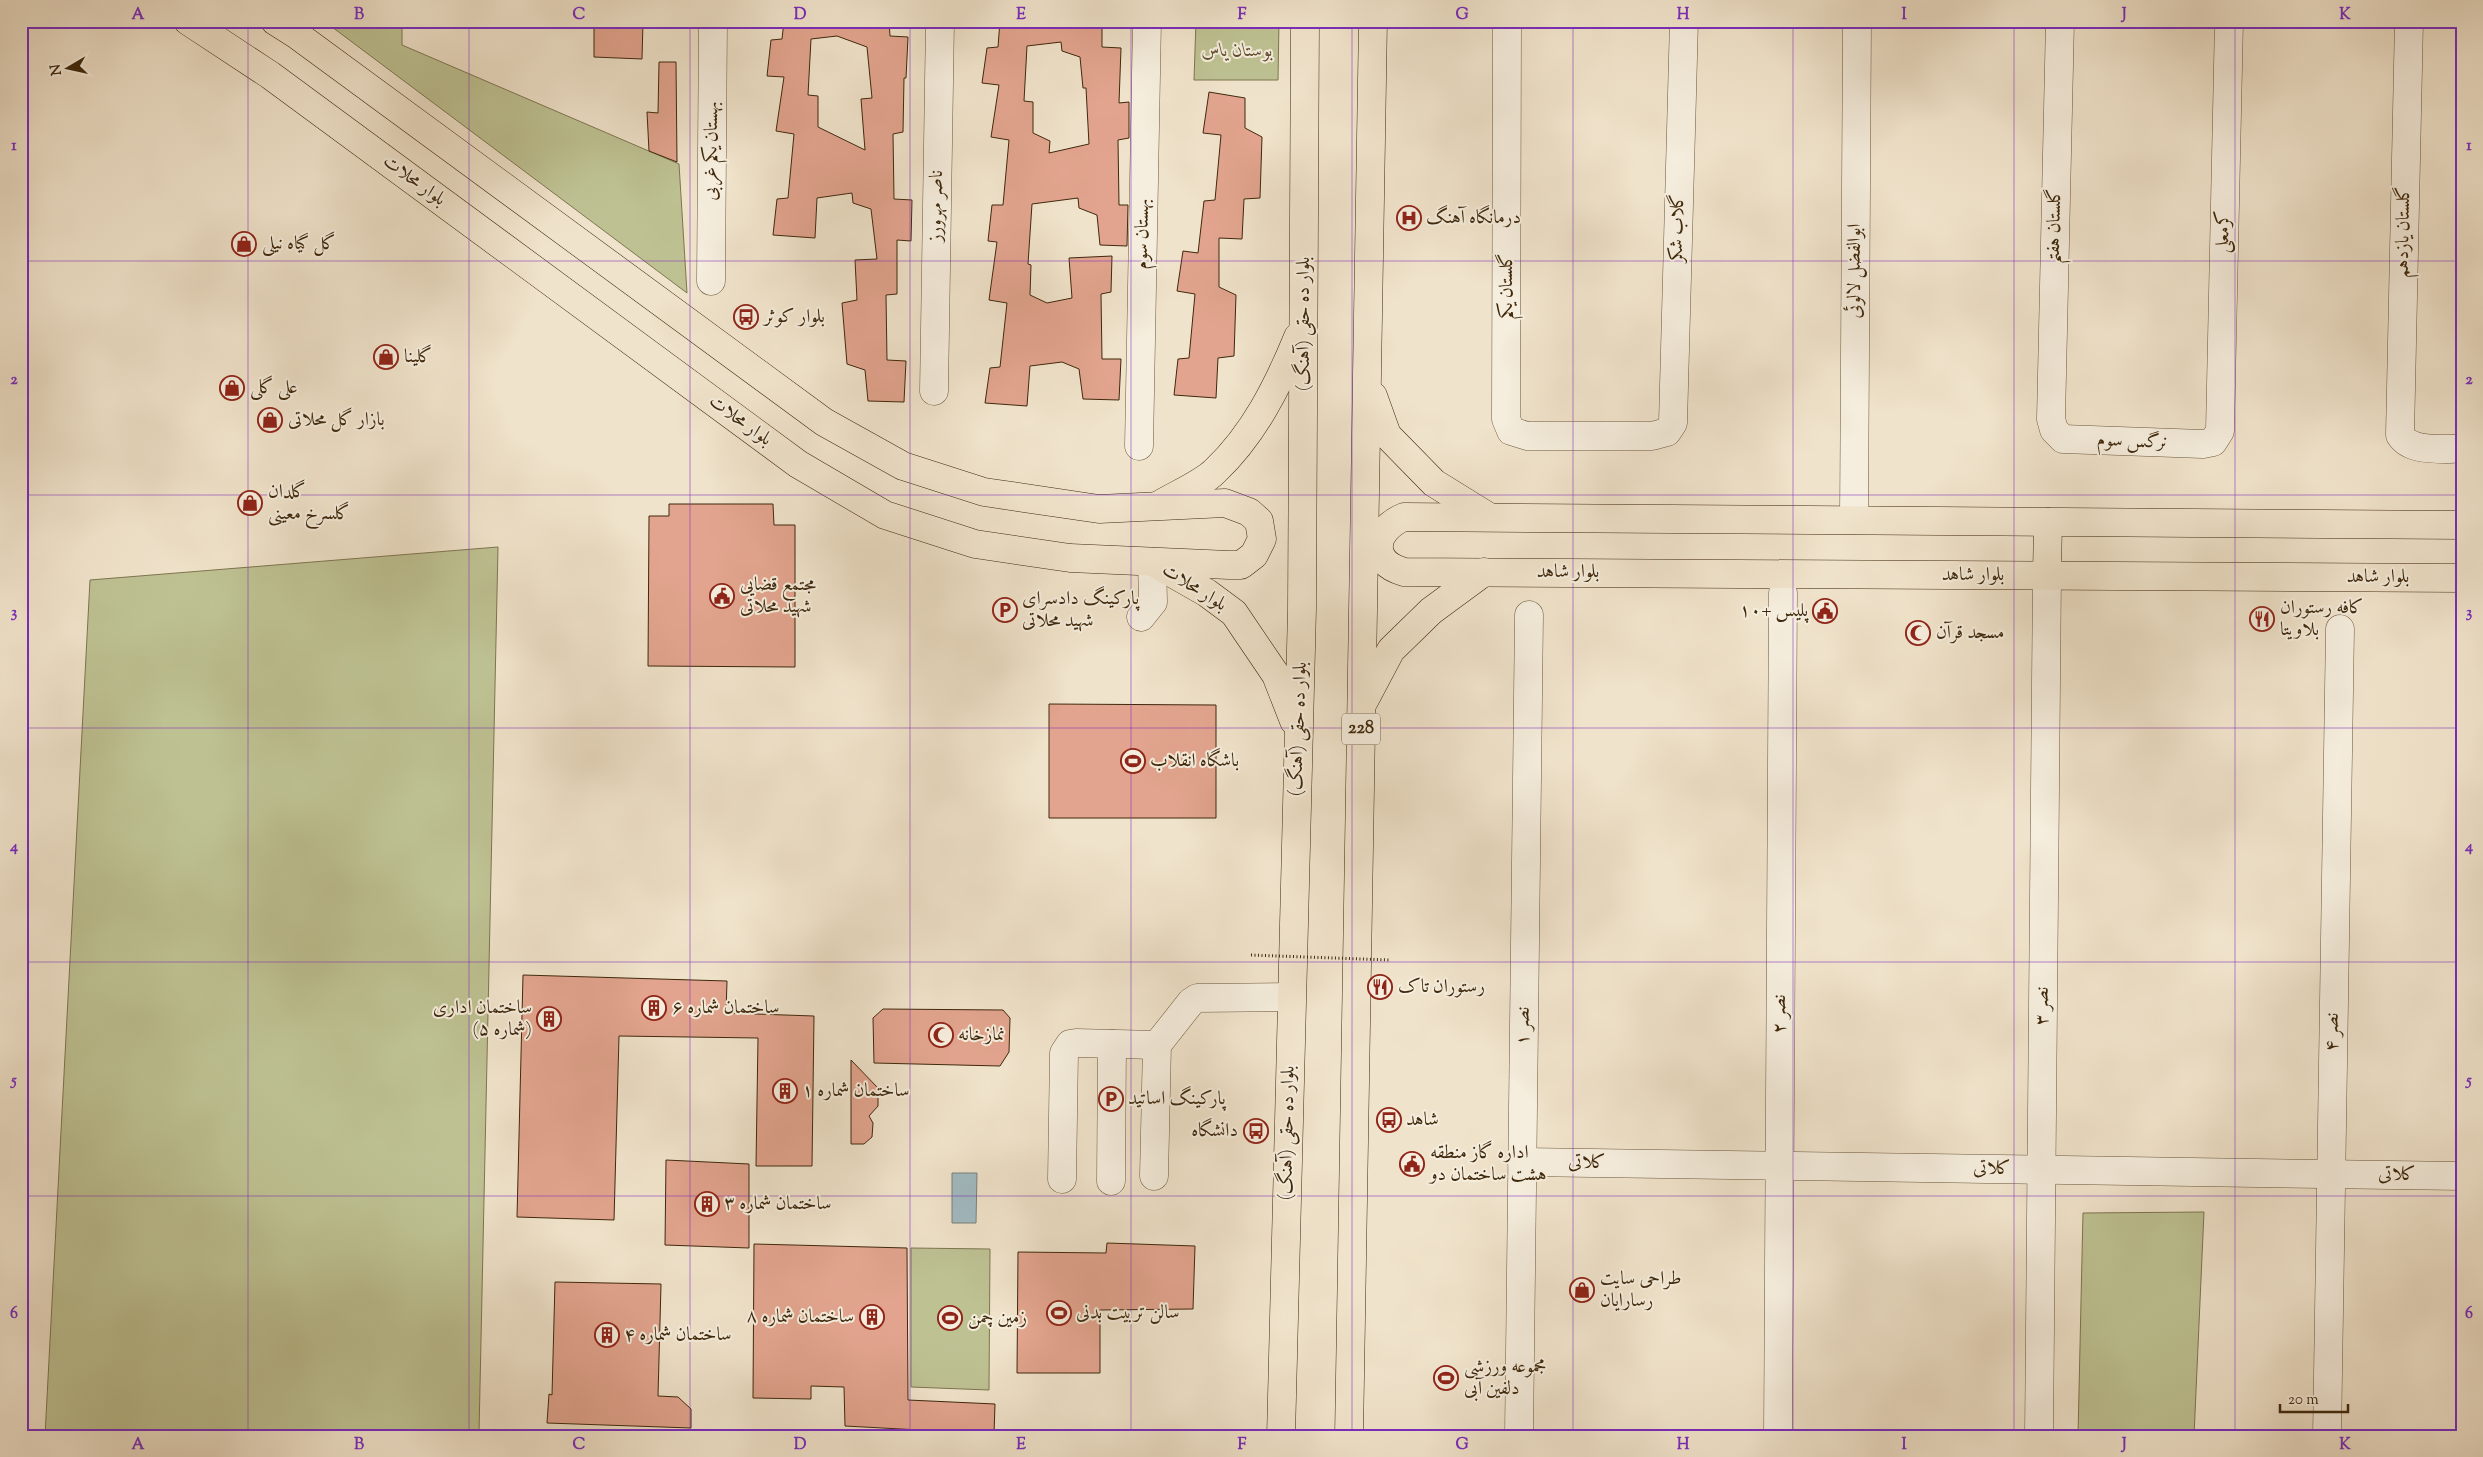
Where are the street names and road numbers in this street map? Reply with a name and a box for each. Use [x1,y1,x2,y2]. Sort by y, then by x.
street label: بهستان یکم غربی [698,101,728,201]
street label: بلوار محلات [377,149,451,213]
street label: ناصر مهرورز [923,170,951,244]
street label: گلستان یازدهم [2390,186,2421,278]
street label: گلستان هفتم [2041,188,2073,264]
street label: گلاب شکر [1664,193,1692,265]
street label: بهستان سوم [1129,198,1158,270]
street label: کرمعلی [2210,210,2238,254]
street label: ابوالفضل لالوئی [1842,224,1869,318]
street label: گلستان یکم [1494,253,1523,319]
street label: بلوار ده حقی (آهنگ) [1290,257,1318,391]
street label: بلوار محلات [703,389,777,453]
street label: نرگس سوم [2096,427,2168,458]
street label: بلوار محلات [1156,557,1232,619]
street label: بلوار شاهد [1537,559,1599,586]
street label: بلوار شاهد [1942,562,2004,589]
street label: بلوار شاهد [2347,564,2409,591]
street label: بلوار ده حقی (آهنگ) [1282,661,1315,797]
road number: 228 [1342,714,1380,744]
street label: نصر ۳ [2029,986,2057,1026]
street label: نصر ۲ [1767,995,1794,1033]
street label: نصر ۱ [1510,1006,1538,1046]
street label: نصر ۴ [2319,1012,2347,1052]
street label: بلوار ده حقی (آهنگ) [1272,1065,1303,1201]
street label: کلاتی [1568,1149,1606,1177]
street label: کلاتی [1973,1155,2011,1183]
street label: کلاتی [2378,1161,2416,1189]

